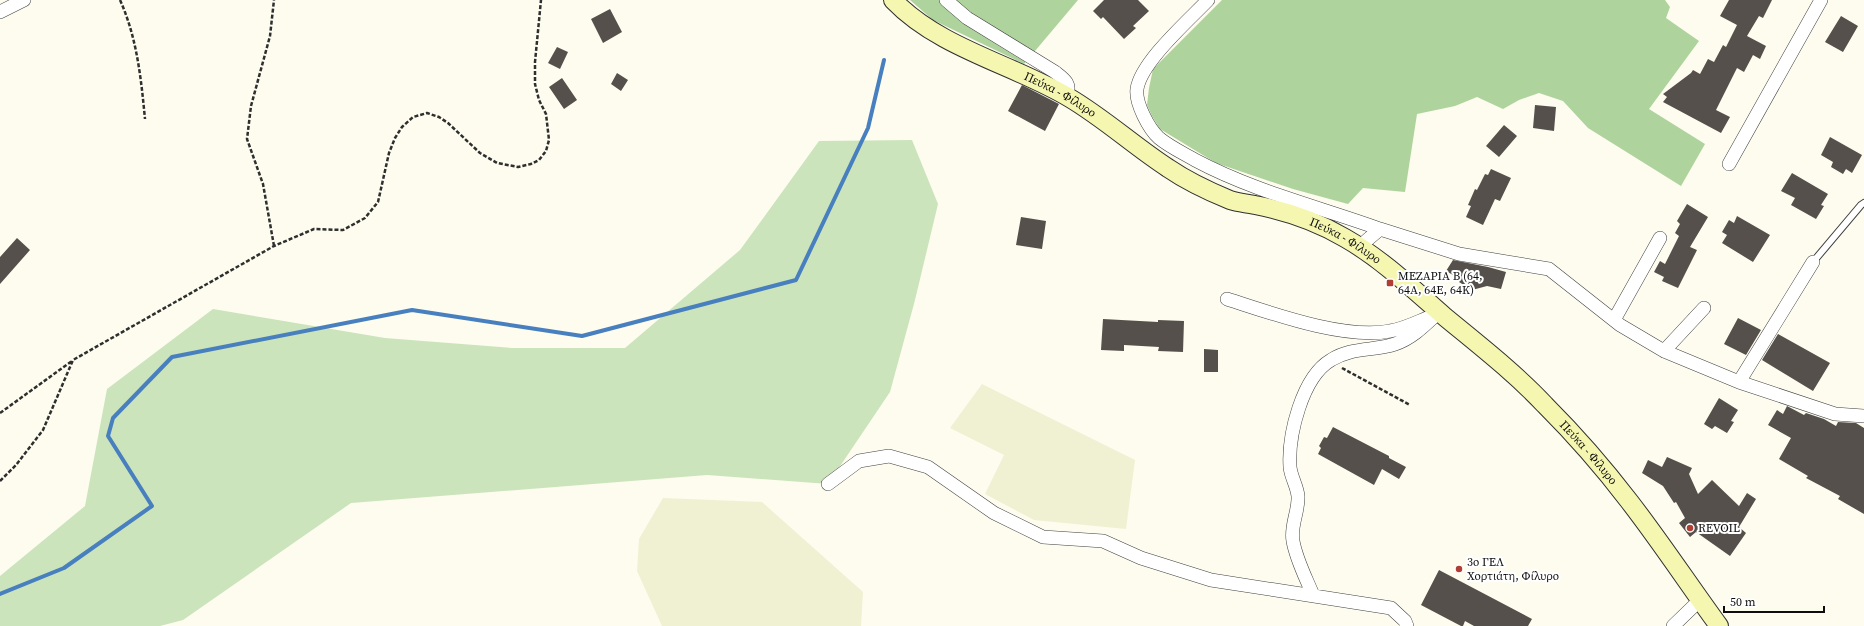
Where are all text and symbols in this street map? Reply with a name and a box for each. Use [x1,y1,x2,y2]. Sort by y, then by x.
street label: Πεύκα - Φίλυρο [1022,68,1099,121]
street label: Πεύκα - Φίλυρο [1307,214,1384,267]
place label: ΜΕΖΑΡΙΑ B (64, 64Α, 64Ε, 64Κ) [1398,268,1483,298]
marker: ΜΕΖΑΡΙΑ B (64, 64Α, 64Ε, 64Κ) [1385,278,1395,288]
street label: Πεύκα - Φίλυρο [1556,417,1621,488]
place label: REVOIL [1698,520,1740,536]
marker: REVOIL [1685,523,1695,533]
place label: 3ο ΓΕΛ Χορτιάτη, Φίλυρο [1467,554,1559,584]
marker: 3ο ΓΕΛ Χορτιάτη, Φίλυρο [1454,564,1464,574]
scale bar [1724,588,1824,614]
text: 50 m [1730,594,1756,610]

